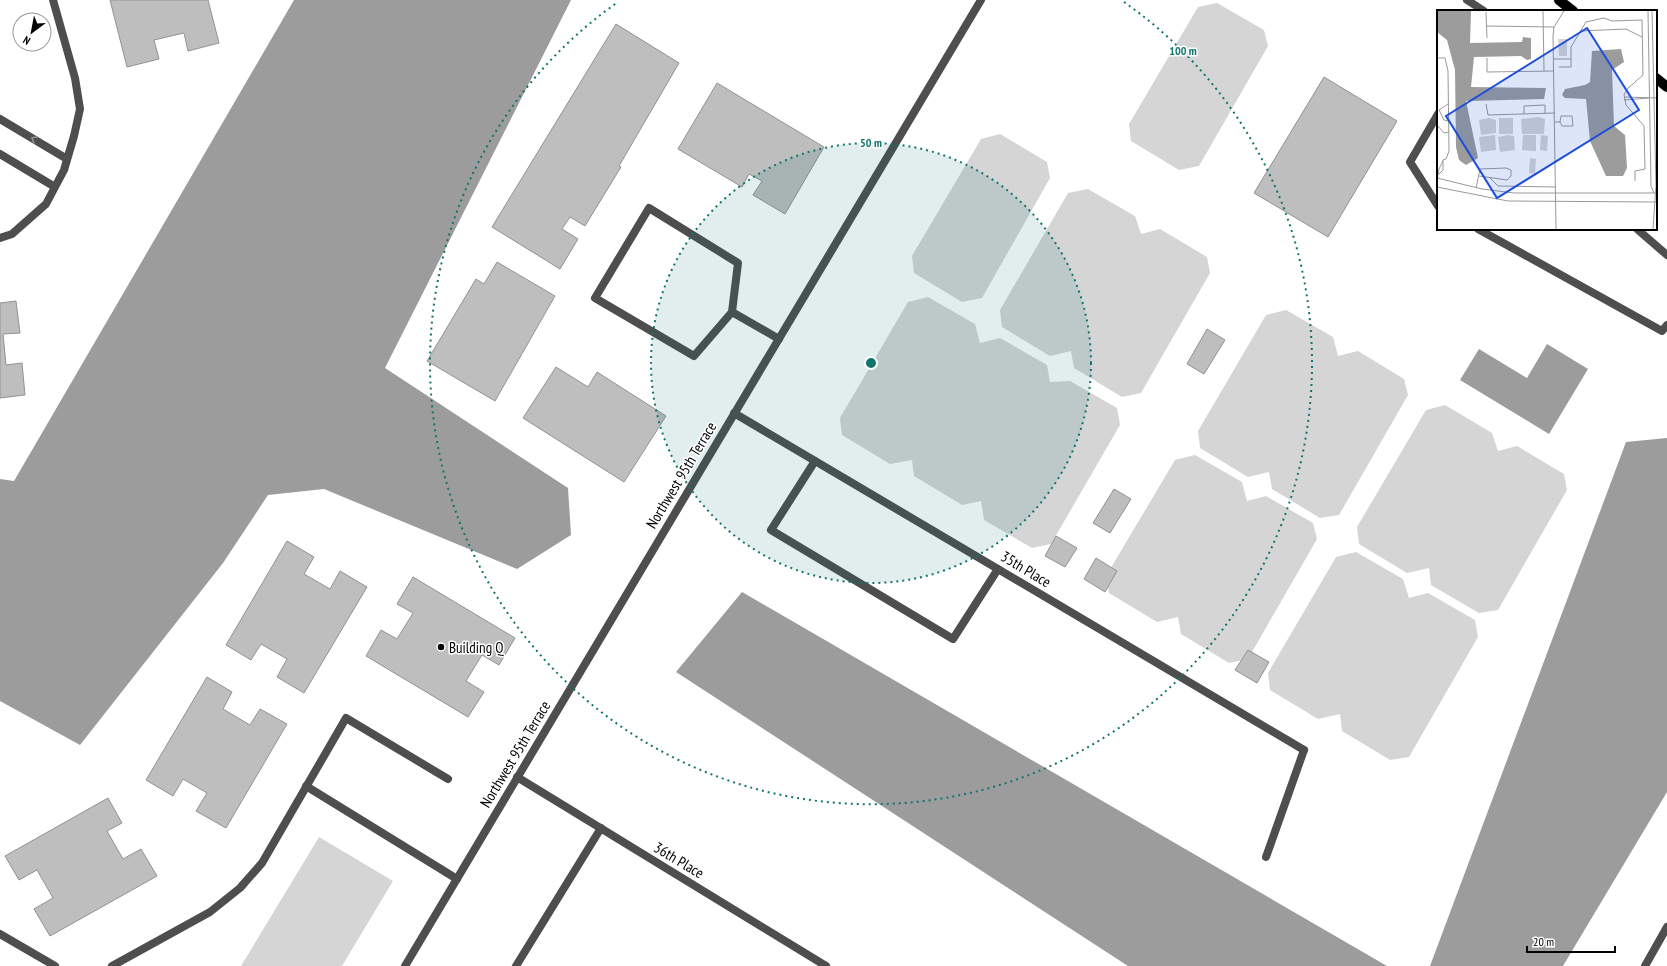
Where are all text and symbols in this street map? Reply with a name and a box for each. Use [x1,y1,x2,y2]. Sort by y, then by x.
inset map [1437,10,1657,230]
north arrow [12,12,52,52]
text: N [20,33,33,48]
text: 100 m [1169,43,1197,58]
text: 50 m [860,135,882,150]
one-way arrow [31,137,38,144]
centre of rings [864,356,878,370]
street label: Northwest 95th Terrace [642,418,720,532]
street label: 35th Place [998,547,1054,591]
place label: Building Q [449,638,504,657]
marker: Building Q [436,642,446,652]
street label: Northwest 95th Terrace [476,697,554,811]
street label: 36th Place [651,838,707,882]
scale bar [1527,928,1615,954]
text: 20 m [1533,934,1554,949]

